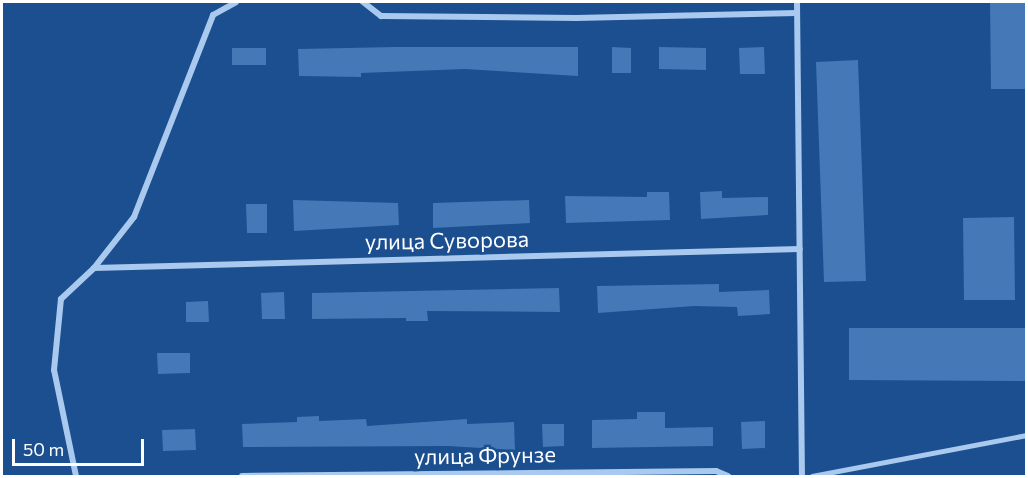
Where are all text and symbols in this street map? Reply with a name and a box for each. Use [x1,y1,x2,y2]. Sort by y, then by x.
street label: улица Суворова [365,225,529,255]
scale bar [15,427,147,465]
text: 50 m [23,438,64,460]
street label: улица Фрунзе [414,441,556,469]

